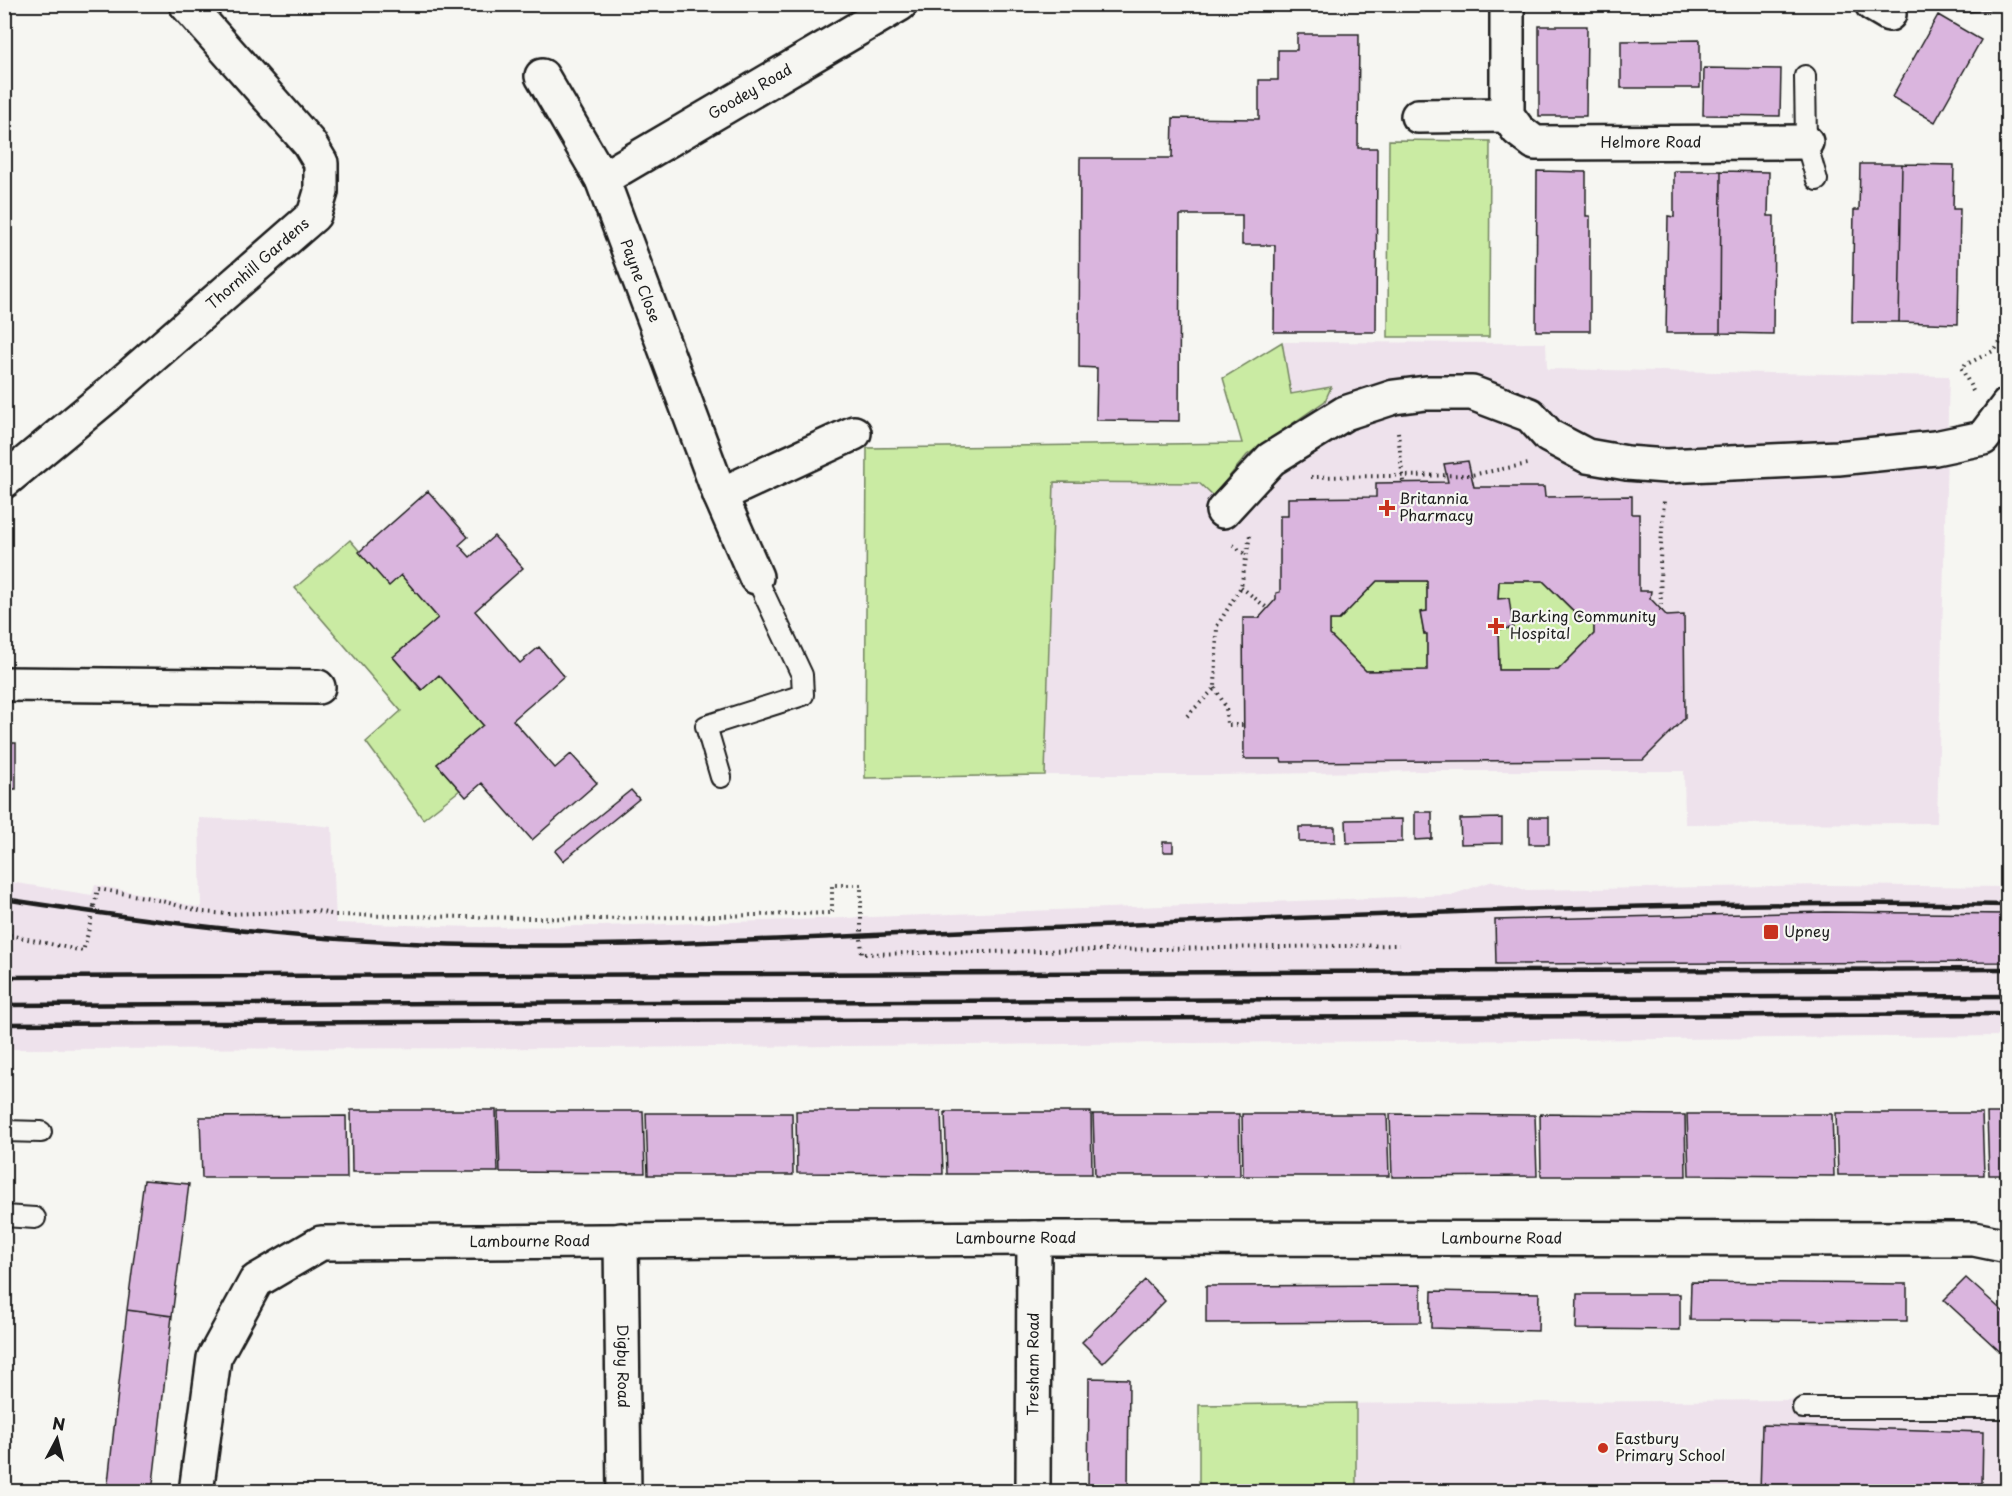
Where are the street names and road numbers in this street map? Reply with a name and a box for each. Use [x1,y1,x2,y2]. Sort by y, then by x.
street label: Goodey Road [703,57,796,124]
street label: Helmore Road [1600,129,1702,153]
street label: Thornhill Gardens [200,211,313,314]
street label: Payne Close [615,236,667,325]
street label: Lambourne Road [955,1225,1076,1249]
street label: Lambourne Road [1441,1225,1562,1249]
street label: Lambourne Road [469,1228,590,1252]
street label: Tresham Road [1020,1312,1044,1416]
street label: Digby Road [612,1324,636,1408]

